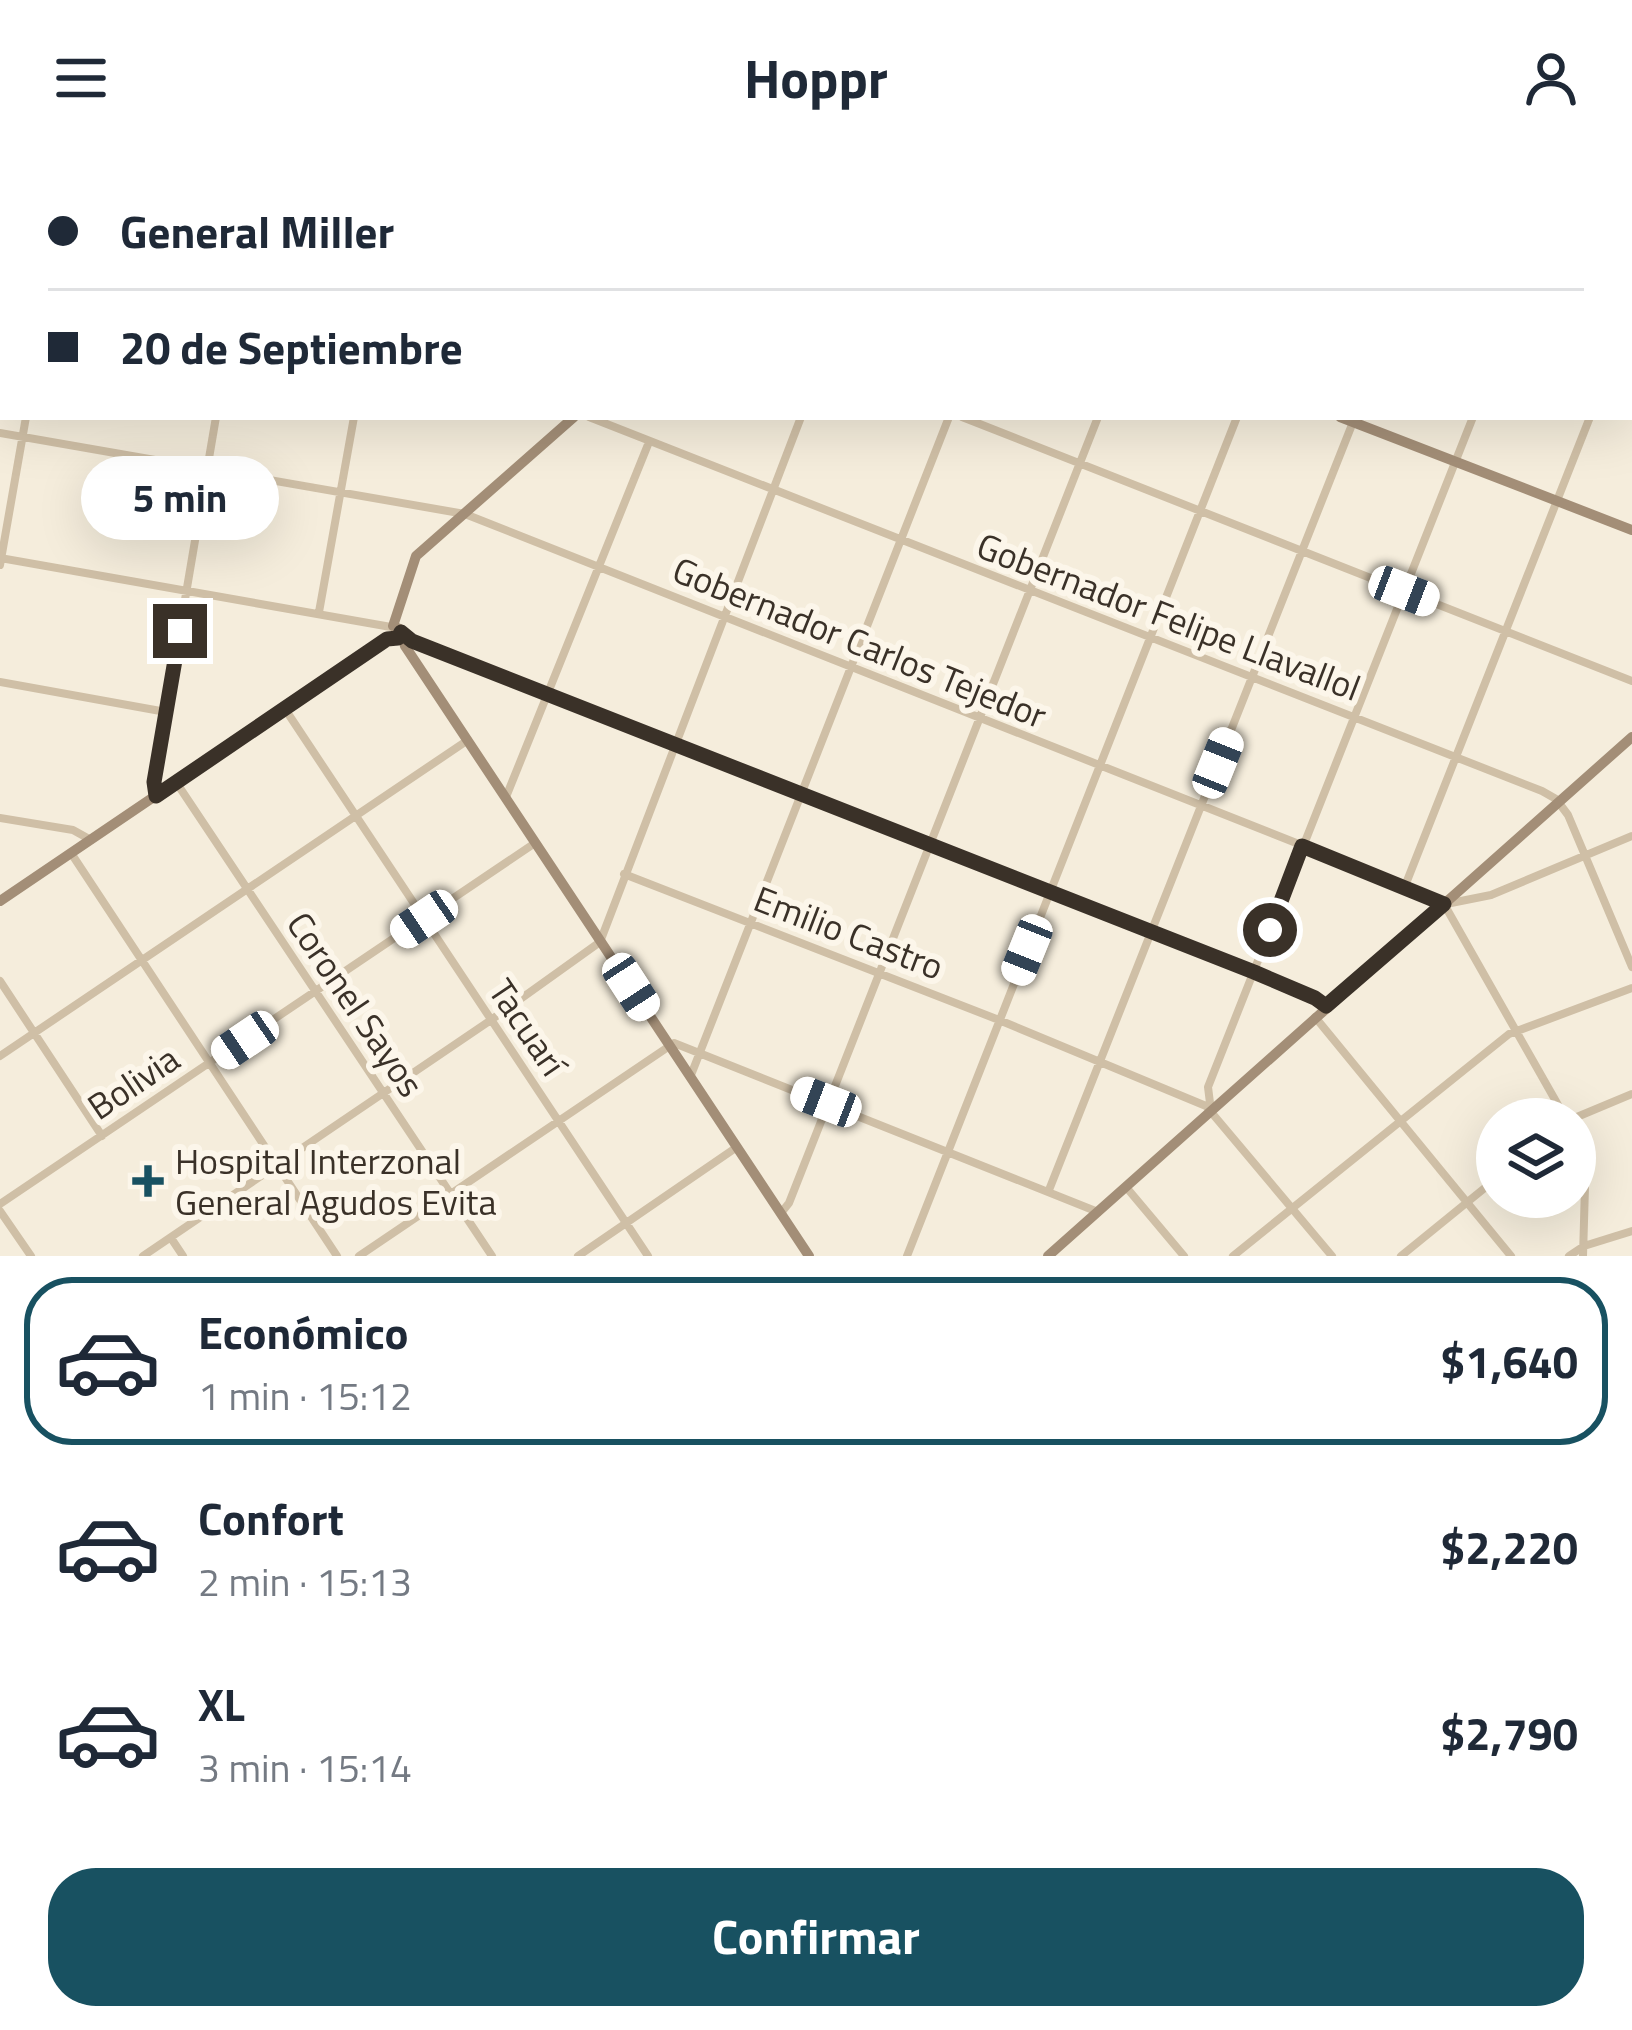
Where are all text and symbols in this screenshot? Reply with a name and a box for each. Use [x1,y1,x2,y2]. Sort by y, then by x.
text: Hoppr [744,37,888,119]
icon: menu [48,45,114,111]
icon: person [1518,45,1584,111]
text: General Miller [120,197,394,265]
text: 20 de Septiembre [120,313,463,381]
callout: 5 min [81,457,279,541]
text: 5 min [133,468,227,527]
street label: Gobernador Felipe Llavallol [969,517,1369,715]
street label: Gobernador Carlos Tejedor [665,542,1055,742]
car [1364,561,1444,621]
route end [153,604,207,658]
car [1188,723,1248,803]
street label: Emilio Castro [746,871,952,993]
car [384,884,464,954]
street label: Coronel Sayos [274,900,438,1108]
route start [1243,903,1297,957]
car [997,910,1057,990]
car [596,947,666,1027]
street label: Tacuarí [475,967,582,1089]
car [205,1005,285,1075]
street label: Bolivia [76,1031,190,1133]
car [786,1072,866,1132]
map controls [1476,1098,1596,1218]
button: layers [1476,1098,1596,1218]
place label: Hospital Interzonal General Agudos Evita [175,1133,496,1229]
marker: Hospital Interzonal General Agudos Evita [132,1165,164,1197]
text: Económico [198,1298,409,1366]
icon: car [54,1307,162,1415]
text: $1,640 [1440,1327,1578,1395]
text: 1 min · 15:12 [198,1366,412,1425]
text: Confort [198,1484,344,1552]
icon: car [54,1493,162,1601]
text: $2,220 [1440,1513,1578,1581]
text: 2 min · 15:13 [198,1552,412,1611]
text: XL [198,1670,245,1738]
icon: car [54,1679,162,1787]
text: $2,790 [1440,1699,1578,1767]
text: 3 min · 15:14 [198,1738,412,1797]
button: Confirmar [48,1868,1584,2006]

